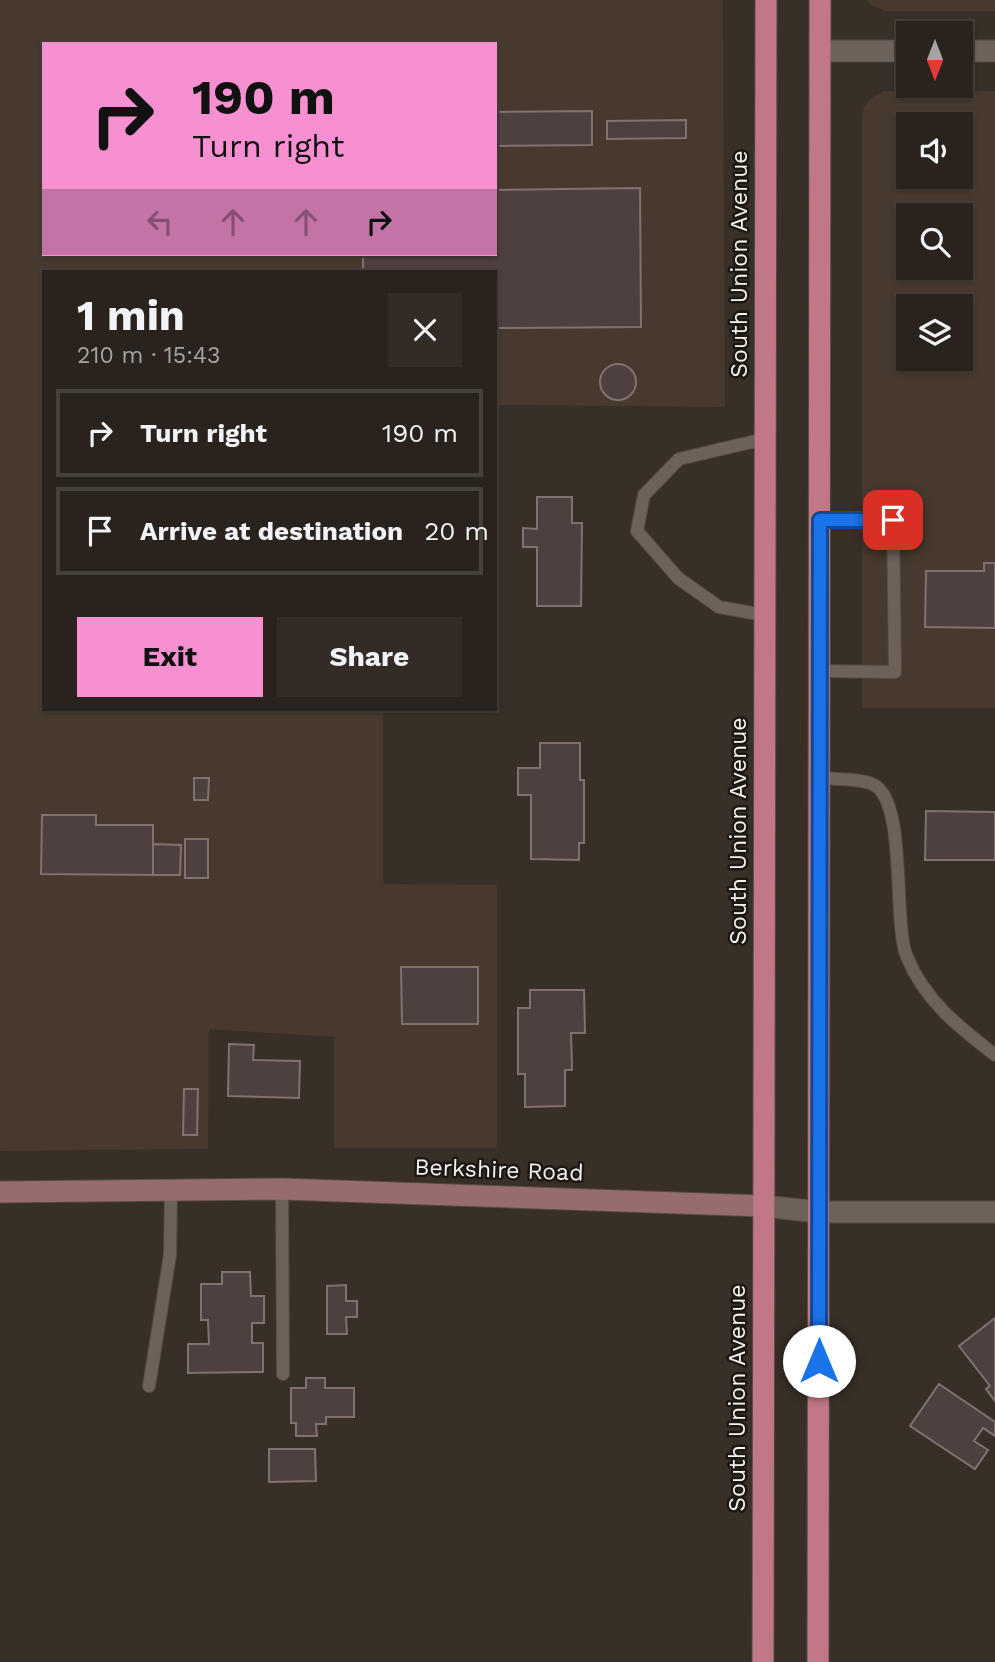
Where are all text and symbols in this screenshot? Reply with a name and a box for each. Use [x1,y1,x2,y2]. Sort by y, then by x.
north arrow [896,21,973,98]
map controls [896,21,973,371]
text: 190 m [192,68,335,126]
icon: right [77,70,168,161]
button: sound [896,112,973,189]
text: Turn right [192,127,344,165]
street label: South Union Avenue [726,150,753,378]
icon: left [141,203,179,241]
icon: ahead [214,203,252,241]
icon: ahead [287,203,325,241]
icon: right [360,203,398,241]
button: search [896,203,973,280]
text: 1 min [77,291,185,340]
button: close [388,293,462,367]
button: layers [896,294,973,371]
text: 210 m · 15:43 [77,342,221,369]
icon: right [81,414,119,452]
text: Turn right [140,418,267,448]
text: 190 m [382,418,458,448]
pin [863,490,923,550]
icon: arrive [874,501,912,539]
icon: arrive [81,512,119,550]
text: Arrive at destination [140,516,403,546]
text: 20 m [424,516,489,546]
button: Exit [77,617,263,697]
button: Share [277,617,462,697]
street label: South Union Avenue [725,717,752,945]
street label: Berkshire Road [414,1154,584,1186]
street label: South Union Avenue [724,1284,751,1512]
position arrow [782,1324,856,1398]

